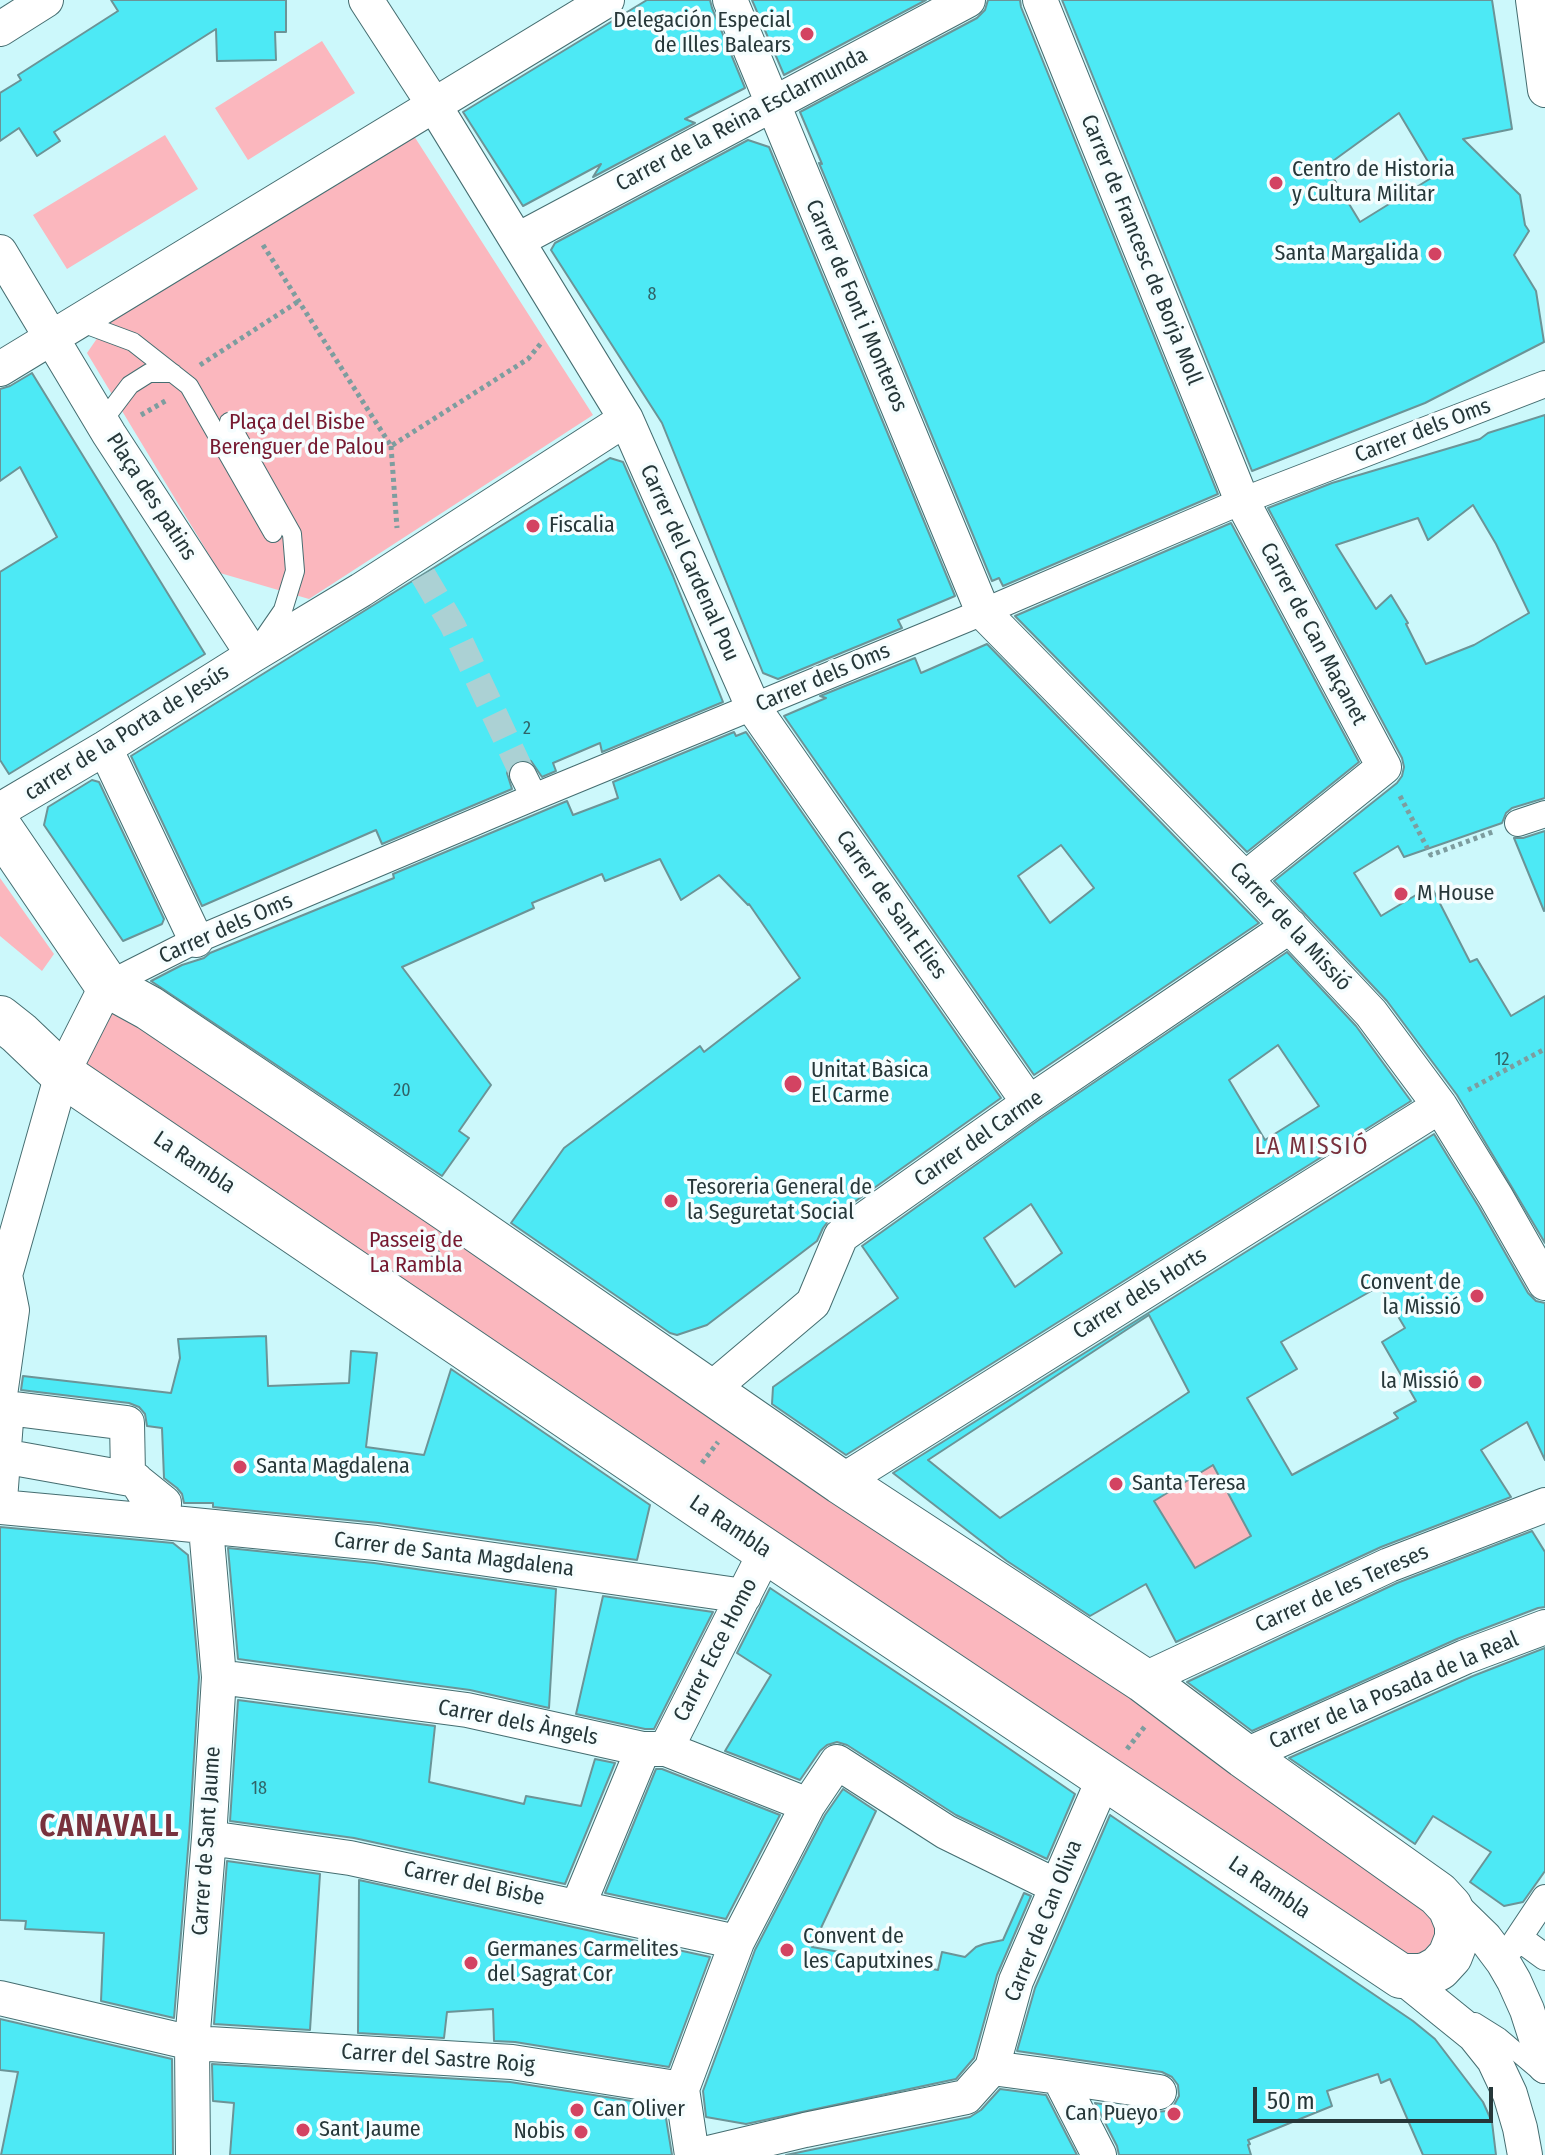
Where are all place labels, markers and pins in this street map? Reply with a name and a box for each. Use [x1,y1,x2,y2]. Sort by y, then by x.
place label: Delegación Especial de Illes Balears [613,8,791,60]
marker: Delegación Especial de Illes Balears [798,25,816,43]
place label: Centro de Historia y Cultura Militar [1292,157,1455,208]
marker: Centro de Historia y Cultura Militar [1267,174,1285,192]
place label: Santa Margalida [1275,241,1419,267]
marker: Santa Margalida [1426,245,1444,263]
place label: Fiscalia [549,513,615,539]
marker: Fiscalia [524,517,542,535]
place label: M House [1417,881,1494,907]
marker: M House [1392,885,1410,903]
place label: Unitat Bàsica El Carme [811,1058,929,1110]
marker: Unitat Bàsica El Carme [782,1073,804,1095]
place label: Tesoreria General de la Seguretat Social [687,1175,872,1226]
marker: Tesoreria General de la Seguretat Social [662,1192,680,1210]
place label: Convent de la Missió [1360,1270,1461,1322]
marker: Convent de la Missió [1468,1287,1486,1305]
place label: la Missió [1380,1369,1459,1395]
marker: la Missió [1466,1373,1484,1391]
place label: Santa Magdalena [256,1454,410,1480]
marker: Santa Magdalena [231,1458,249,1476]
place label: Santa Teresa [1132,1471,1246,1497]
marker: Santa Teresa [1107,1475,1125,1493]
place label: Convent de les Caputxines [803,1924,933,1976]
place label: Germanes Carmelites del Sagrat Cor [487,1937,679,1988]
marker: Convent de les Caputxines [778,1941,796,1959]
marker: Germanes Carmelites del Sagrat Cor [462,1954,480,1972]
place label: Can Oliver [593,2097,685,2123]
marker: Can Oliver [568,2101,586,2119]
place label: Can Pueyo [1065,2101,1158,2127]
marker: Can Pueyo [1165,2105,1183,2123]
place label: Sant Jaume [319,2117,421,2143]
place label: Nobis [513,2119,565,2145]
marker: Sant Jaume [294,2121,312,2139]
marker: Nobis [572,2123,590,2141]

